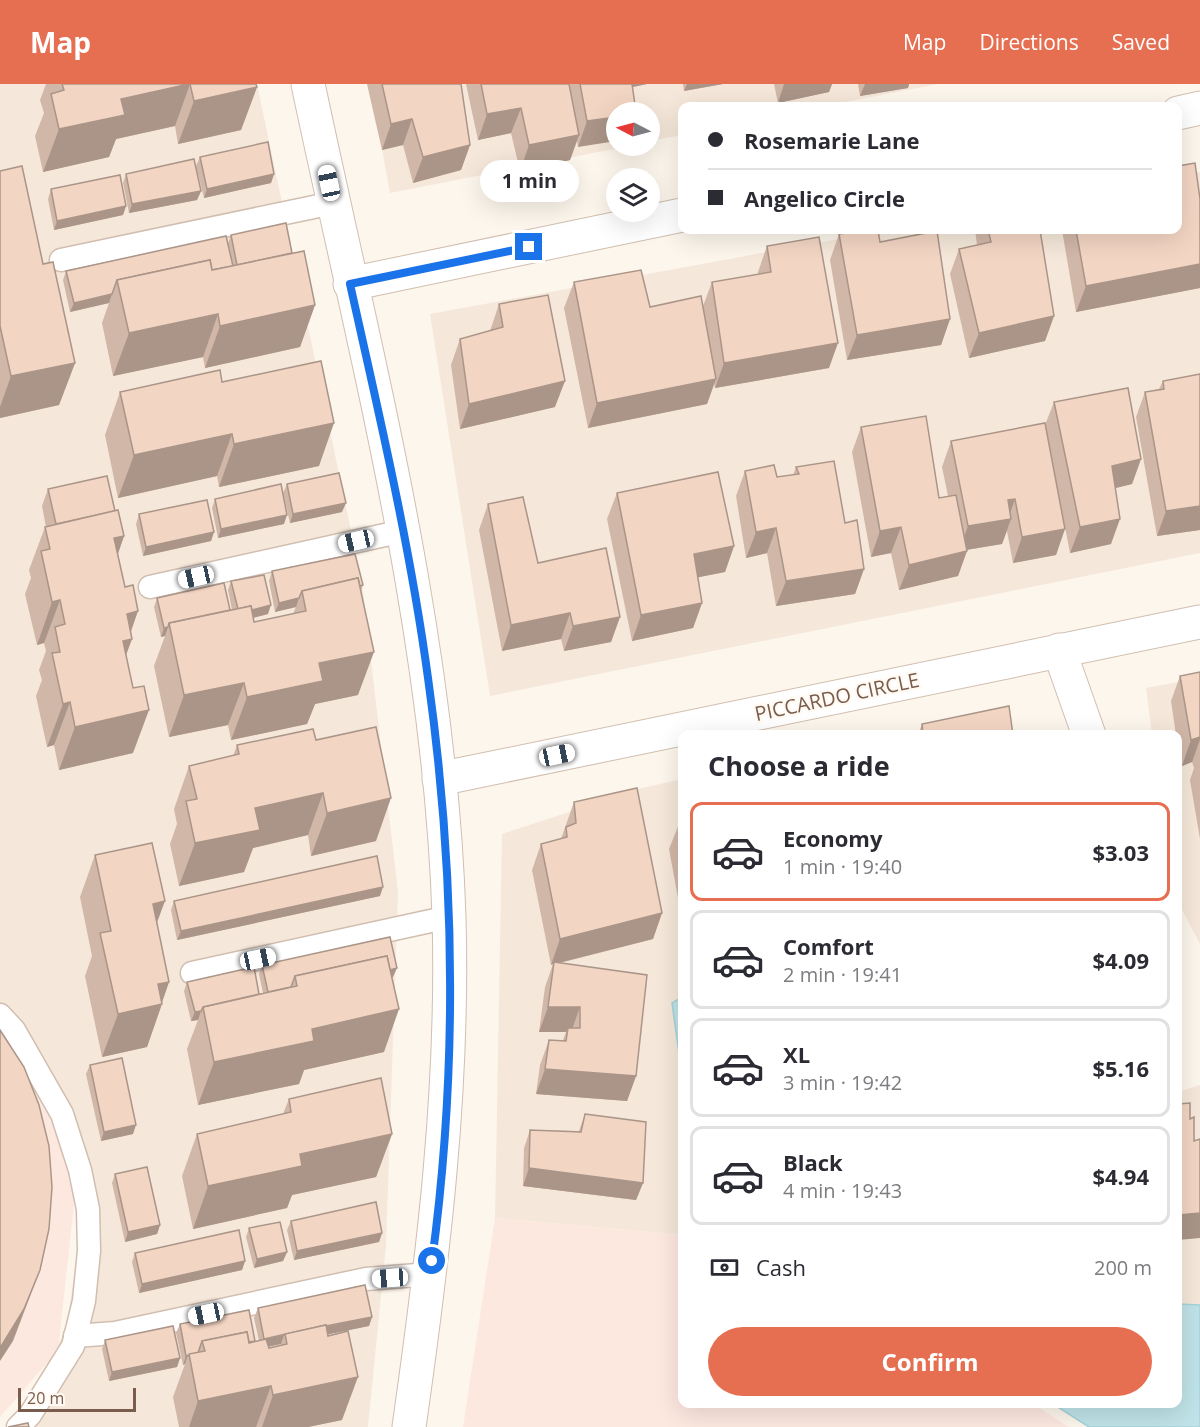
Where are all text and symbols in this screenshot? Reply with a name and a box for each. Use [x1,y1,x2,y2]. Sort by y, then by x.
text: Map [30,23,91,61]
text: Map [903,28,946,56]
text: Directions [979,28,1079,56]
text: Saved [1112,28,1170,56]
north arrow [606,102,660,156]
map controls [606,102,660,222]
text: Rosemarie Lane [744,125,920,155]
callout: 1 min [480,160,578,202]
car [316,164,342,202]
text: 1 min [502,167,557,194]
button: layers [606,168,660,222]
text: Angelico Circle [744,183,905,213]
route end [515,233,542,260]
car [336,528,376,554]
car [176,564,216,590]
street label: PICCARDO CIRCLE [752,666,922,727]
car [538,742,576,768]
text: Choose a ride [708,747,890,784]
text: Economy [783,823,882,853]
icon: car [711,825,765,879]
text: $3.03 [1092,837,1149,867]
text: 1 min · 19:40 [783,853,902,880]
text: Comfort [783,931,874,961]
icon: car [711,933,765,987]
text: $4.09 [1092,945,1149,975]
car [239,946,277,972]
text: 2 min · 19:41 [783,961,902,988]
text: XL [783,1039,810,1069]
icon: car [711,1041,765,1095]
text: $5.16 [1092,1053,1149,1083]
text: 3 min · 19:42 [783,1069,902,1096]
text: Black [783,1147,843,1177]
icon: car [711,1149,765,1203]
text: $4.94 [1092,1161,1149,1191]
text: 4 min · 19:43 [783,1177,902,1204]
route start [418,1247,445,1274]
icon: cash [708,1251,741,1284]
text: Cash [756,1252,806,1282]
text: 200 m [1094,1254,1152,1281]
car [371,1268,409,1288]
car [187,1301,225,1327]
button: Confirm [708,1327,1152,1396]
scale bar [18,1385,136,1412]
text: 20 m [27,1387,64,1409]

